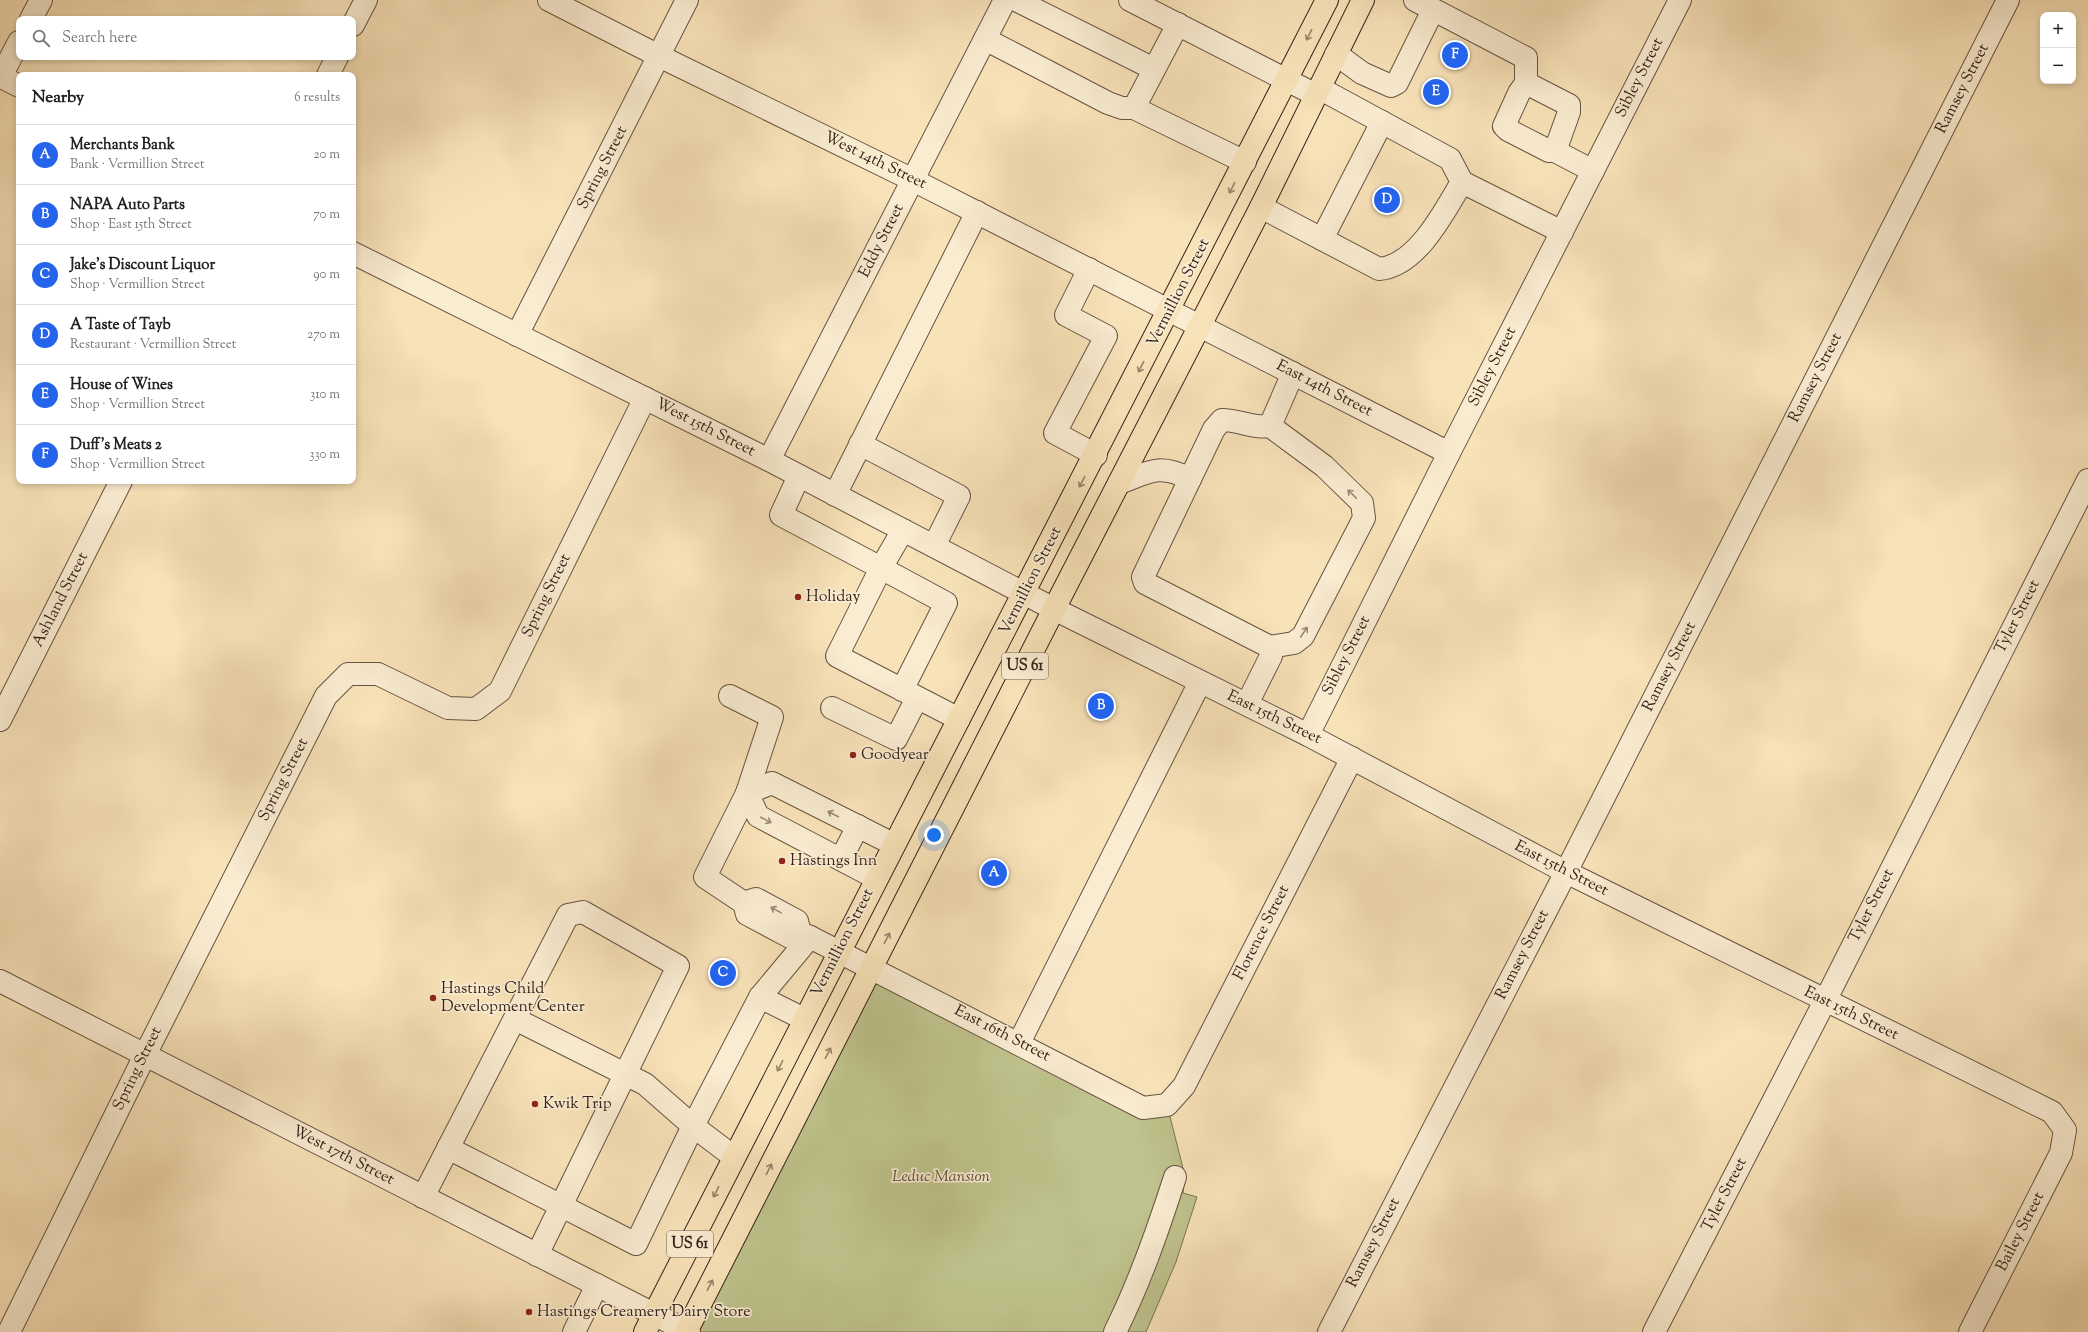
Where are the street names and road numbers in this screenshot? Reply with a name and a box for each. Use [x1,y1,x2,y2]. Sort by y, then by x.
street label: Sibley Street [1610,34,1670,122]
street label: Ramsey Street [1930,40,1996,138]
street label: Spring Street [572,122,634,214]
street label: West 14th Street [820,126,931,196]
street label: Eddy Street [854,200,911,282]
street label: Vermillion Street [1142,234,1216,351]
street label: Sibley Street [1463,323,1523,411]
street label: Ramsey Street [1783,329,1849,427]
street label: East 14th Street [1272,355,1377,423]
street label: West 15th Street [651,393,759,463]
street label: Vermillion Street [994,522,1068,639]
street label: Ashland Street [27,548,95,651]
street label: Spring Street [517,550,577,642]
street label: Tyler Street [1990,576,2047,658]
street label: Sibley Street [1317,612,1377,700]
street label: Ramsey Street [1637,618,1703,716]
road number: US 61 [1002,653,1048,679]
street label: East 15th Street [1223,685,1326,751]
street label: Spring Street [253,734,315,826]
street label: East 15th Street [1510,835,1612,903]
street label: Tyler Street [1844,865,1901,947]
street label: Florence Street [1228,881,1296,985]
street label: Vermillion Street [806,884,880,1001]
street label: Ramsey Street [1490,906,1556,1004]
street label: East 15th Street [1800,981,1903,1047]
street label: East 16th Street [950,1000,1055,1068]
street label: Spring Street [108,1023,168,1115]
street label: West 17th Street [288,1120,399,1192]
street label: Tyler Street [1697,1154,1754,1236]
street label: Bailey Street [1991,1188,2051,1276]
street label: Ramsey Street [1341,1194,1407,1292]
road number: US 61 [667,1231,713,1257]

